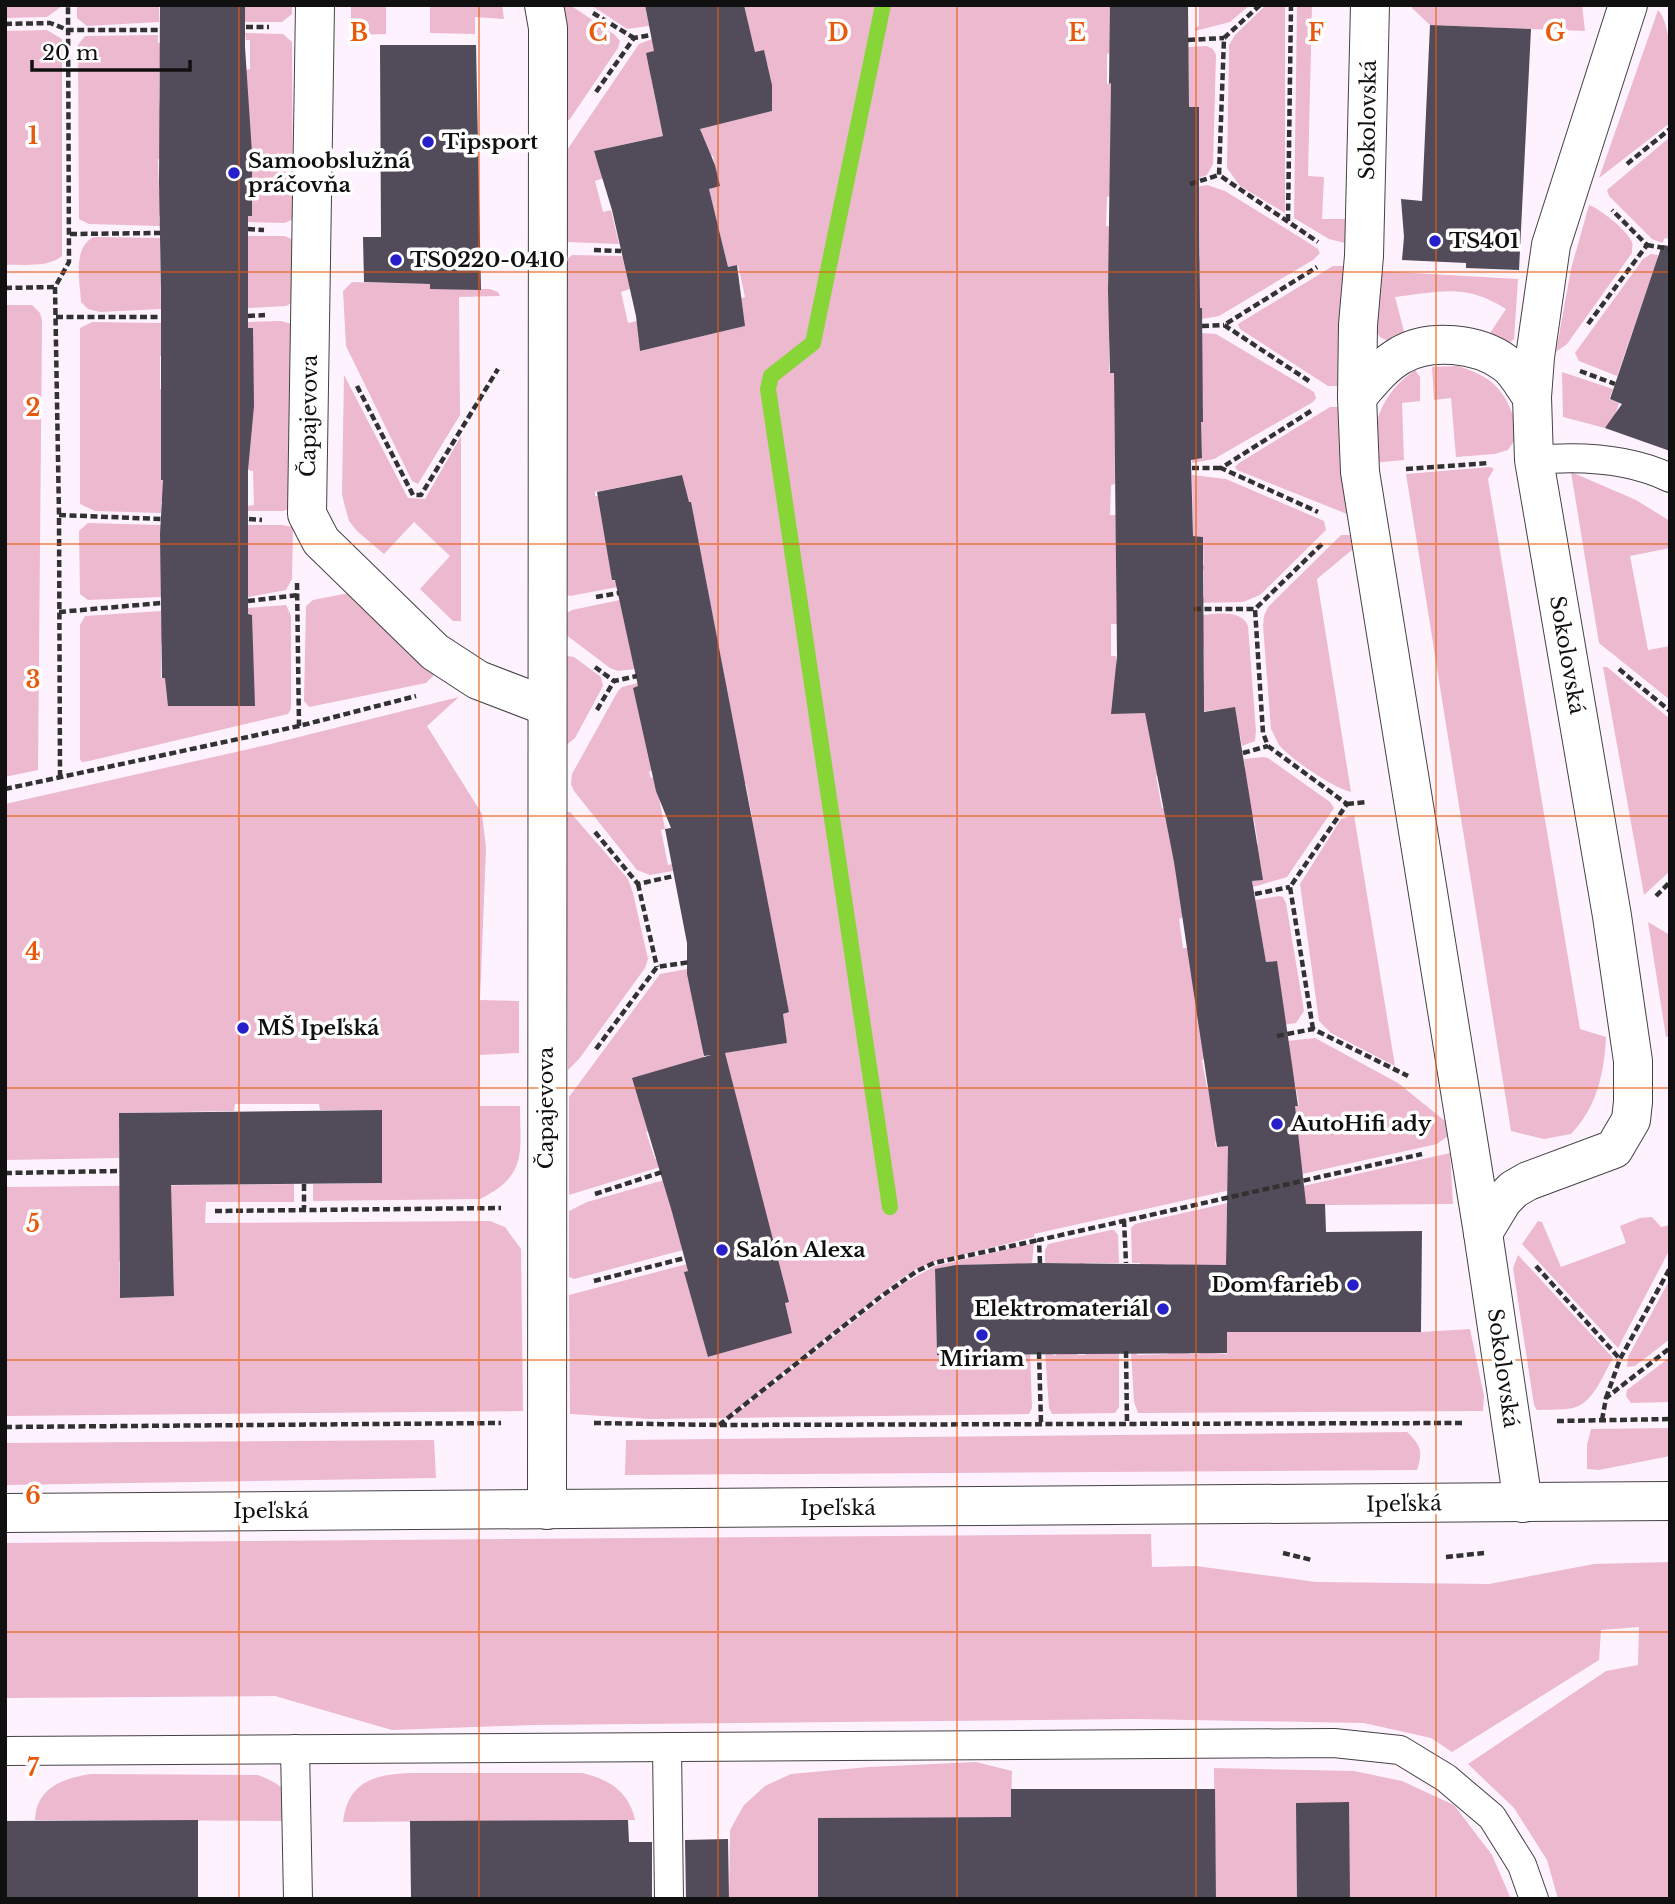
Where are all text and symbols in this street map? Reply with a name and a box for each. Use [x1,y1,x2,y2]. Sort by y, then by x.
text: B [350,19,368,47]
text: C [589,19,607,47]
text: D [827,19,849,47]
text: E [1068,19,1086,47]
text: F [1308,19,1324,47]
text: G [1545,19,1565,47]
scale bar [32,28,189,72]
text: 20 m [42,40,99,66]
street label: Sokolovská [1354,59,1382,180]
text: 1 [28,122,38,150]
place label: Tipsport [442,129,538,155]
marker: Tipsport [420,134,436,150]
place label: Samoobslužná práčovňa [248,148,410,198]
marker: Samoobslužná práčovňa [226,165,242,181]
place label: TS401 [1449,228,1519,254]
marker: TS401 [1427,233,1443,249]
place label: TS0220-0410 [410,247,565,273]
marker: TS0220-0410 [388,252,404,268]
street label: Čapajevova [295,354,323,477]
text: 2 [26,394,40,422]
street label: Sokolovská [1544,594,1590,717]
text: 3 [26,666,40,694]
text: 4 [25,938,41,966]
place label: MŠ Ipeľská [257,1015,379,1041]
marker: MŠ Ipeľská [235,1020,251,1036]
street label: Čapajevova [533,1046,559,1169]
place label: AutoHifi ady [1290,1111,1432,1137]
marker: AutoHifi ady [1269,1116,1285,1132]
text: 5 [26,1210,40,1238]
place label: Salón Alexa [736,1237,866,1263]
marker: Salón Alexa [714,1242,730,1258]
place label: Dom farieb [1211,1272,1339,1298]
marker: Dom farieb [1345,1277,1361,1293]
place label: Elektromateriál [974,1296,1150,1322]
marker: Elektromateriál [1155,1301,1171,1317]
street label: Sokolovská [1482,1307,1524,1430]
marker: Miriam [974,1327,990,1343]
place label: Miriam [940,1346,1024,1372]
text: 6 [25,1482,41,1510]
street label: Ipeľská [1366,1490,1442,1518]
street label: Ipeľská [800,1495,876,1521]
street label: Ipeľská [233,1498,309,1524]
text: 7 [27,1754,40,1782]

